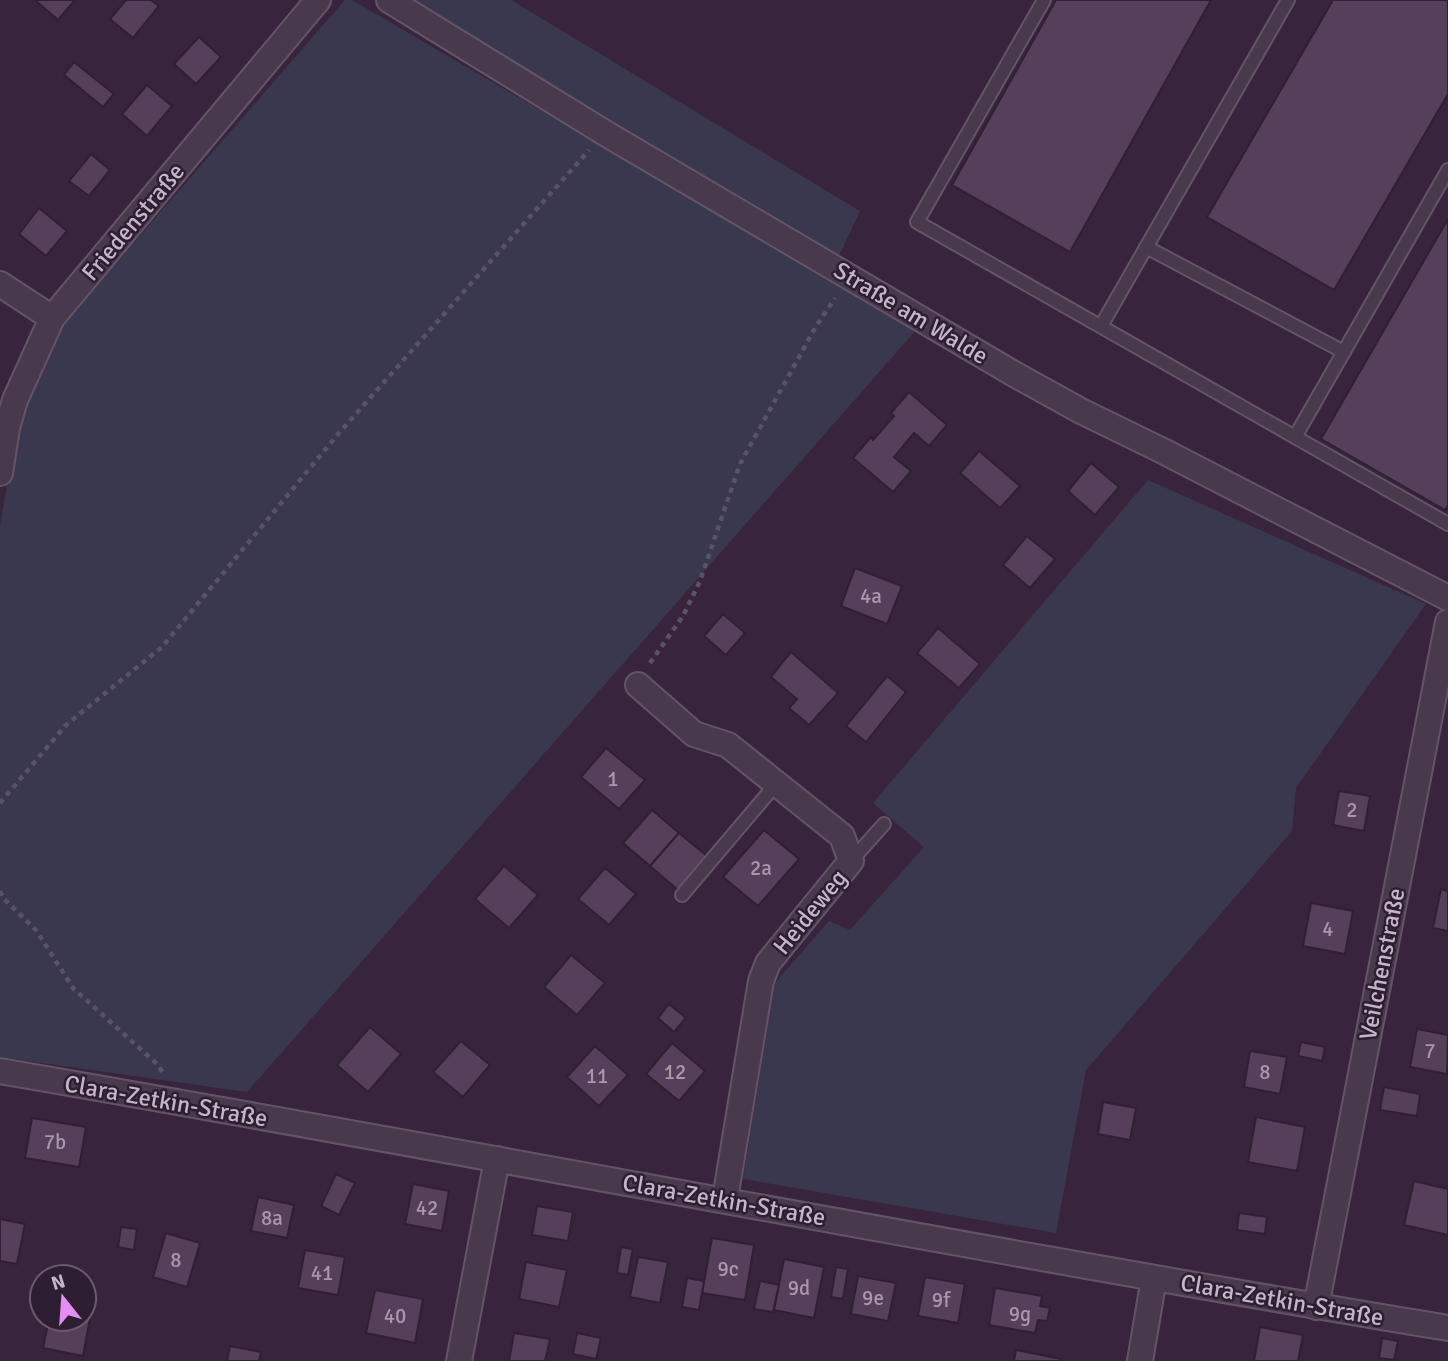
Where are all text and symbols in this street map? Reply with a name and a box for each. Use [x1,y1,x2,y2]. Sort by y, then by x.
street label: Friedenstraße [75,157,191,287]
street label: Straße am Walde [828,255,994,371]
house number: 4a [860,583,882,609]
house number: 1 [607,766,619,792]
house number: 2 [1346,797,1358,823]
house number: 2a [750,855,772,881]
street label: Heideweg [767,863,853,961]
street label: Veilchenstraße [1353,885,1411,1043]
house number: 4 [1322,916,1334,942]
house number: 7 [1424,1038,1436,1064]
house number: 12 [664,1059,686,1085]
house number: 8 [1259,1059,1271,1085]
house number: 11 [586,1063,608,1089]
street label: Clara-Zetkin-Straße [62,1068,270,1134]
house number: 7b [44,1129,66,1155]
street label: Clara-Zetkin-Straße [620,1167,828,1233]
house number: 42 [416,1195,438,1221]
house number: 8a [261,1205,283,1231]
house number: 8 [170,1247,182,1273]
house number: 9c [717,1256,739,1282]
house number: 41 [311,1260,333,1286]
north arrow [28,1263,98,1333]
street label: Clara-Zetkin-Straße [1178,1267,1386,1333]
text: N [48,1269,68,1296]
house number: 9d [788,1275,810,1301]
house number: 9e [862,1285,884,1311]
house number: 9f [932,1287,951,1313]
house number: 9g [1009,1301,1031,1327]
house number: 40 [384,1303,406,1329]

